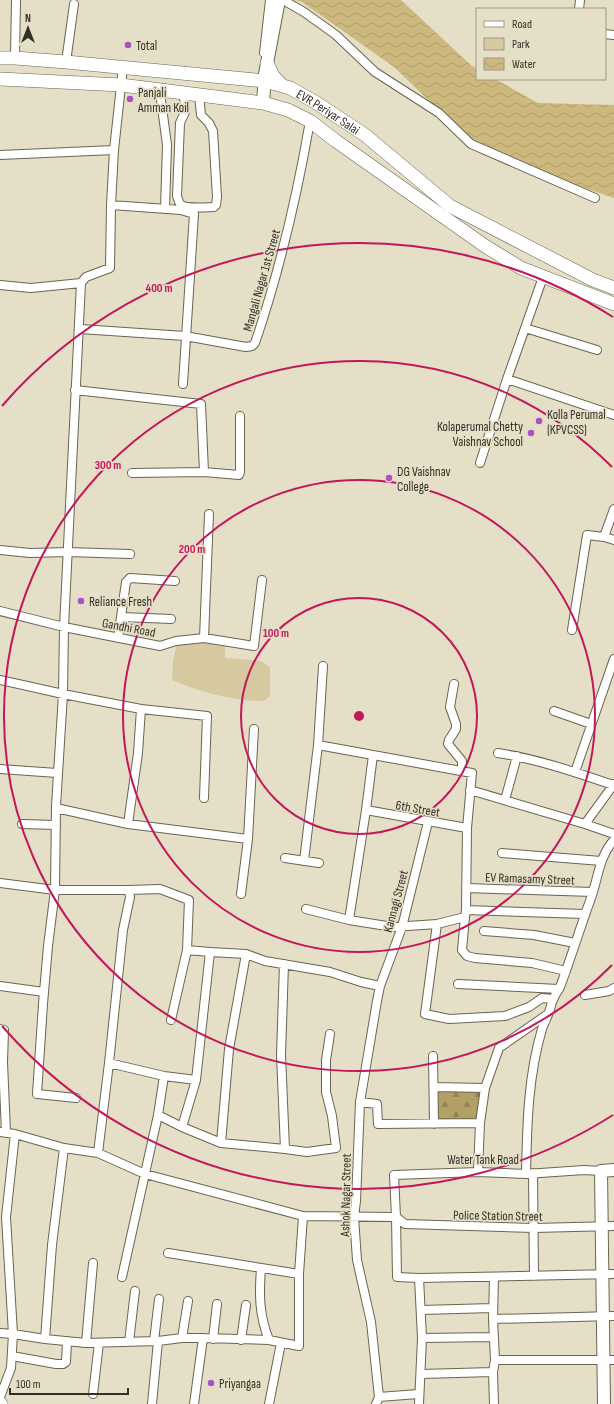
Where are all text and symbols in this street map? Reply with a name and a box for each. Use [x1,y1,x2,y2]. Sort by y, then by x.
north arrow [8,8,48,48]
legend [476,8,606,80]
text: N [25,12,31,25]
text: Road [512,17,532,32]
text: Park [512,37,530,52]
place label: Total [136,38,157,54]
marker: Total [123,40,133,50]
text: Water [512,57,536,72]
place label: Panjali Amman Koil [137,85,189,116]
street label: EVR Periyar Salai [293,86,363,138]
marker: Panjali Amman Koil [125,94,135,104]
street label: Mangali Nagar 1st Street [240,227,284,333]
text: 400 m [146,281,172,296]
place label: Kolla Perumal (KPVCSS) [547,407,606,438]
marker: Kolla Perumal (KPVCSS) [534,416,544,426]
place label: Kolaperumal Chetty Vaishnav School [437,419,523,450]
marker: Kolaperumal Chetty Vaishnav School [526,428,536,438]
text: 300 m [95,458,121,473]
place label: DG Vaishnav College [397,464,451,495]
marker: DG Vaishnav College [384,473,394,483]
text: 200 m [179,542,205,557]
place label: Reliance Fresh [89,594,152,610]
marker: Reliance Fresh [76,596,86,606]
street label: Gandhi Road [101,615,157,641]
text: 100 m [263,626,289,641]
centre of rings [352,709,366,723]
street label: 6th Street [394,797,441,821]
street label: Kannagi Street [380,868,412,934]
street label: EV Ramasamy Street [485,869,575,889]
street label: Water Tank Road [447,1152,519,1168]
street label: Ashok Nagar Street [337,1153,355,1238]
street label: Police Station Street [453,1207,543,1225]
scale bar [10,1370,128,1396]
place label: Priyangaa [219,1376,261,1392]
text: 100 m [16,1377,41,1392]
marker: Priyangaa [206,1378,216,1388]

